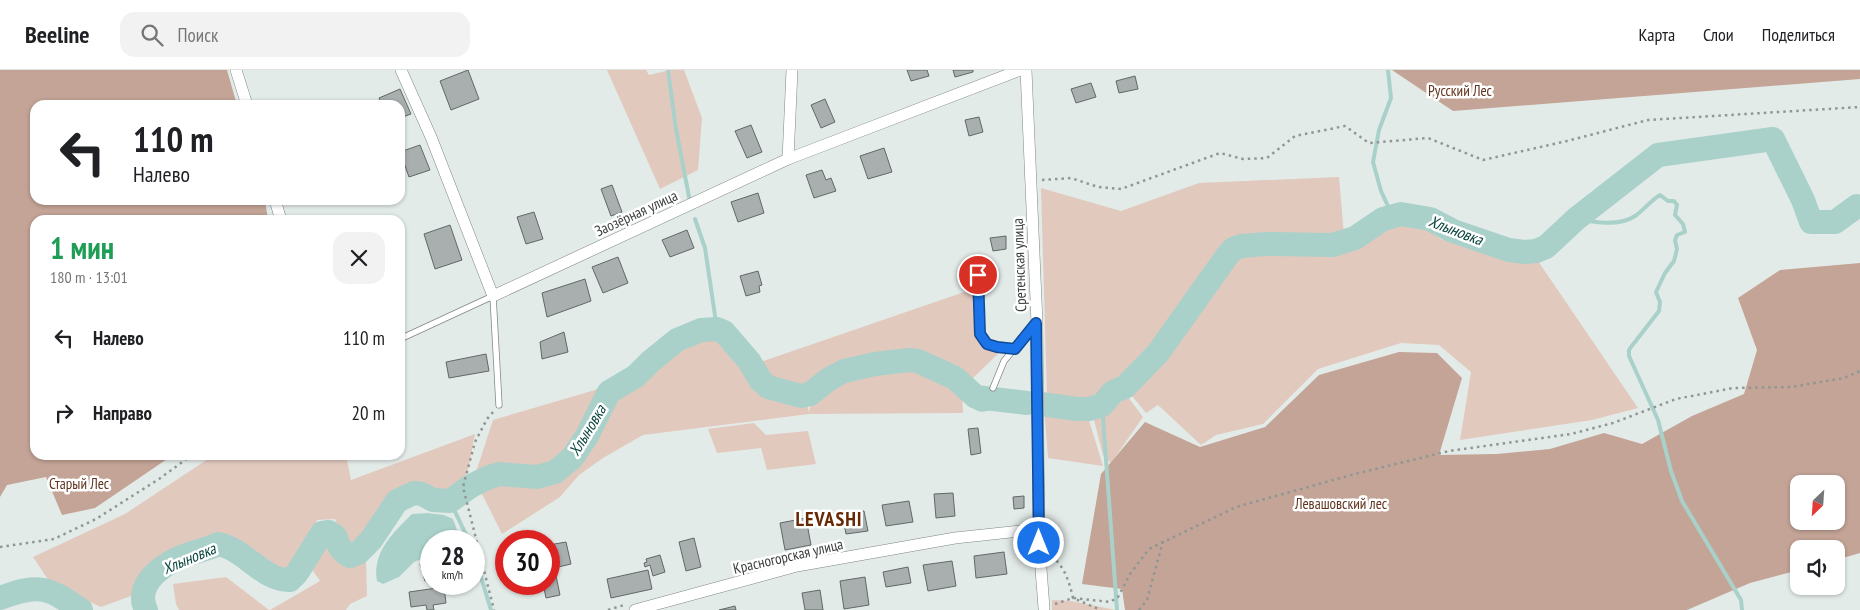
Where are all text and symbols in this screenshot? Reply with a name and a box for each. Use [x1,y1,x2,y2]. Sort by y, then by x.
search box [120,12,470,57]
text: Beeline [25,19,90,50]
icon: search [138,21,166,49]
text: Поиск [178,23,218,47]
text: Карта [1638,23,1675,46]
text: Слои [1703,23,1734,46]
text: Поделиться [1762,23,1835,46]
park label: Русский Лес [1428,81,1493,100]
text: 110 m [133,116,214,162]
icon: left [50,120,115,185]
text: Налево [133,160,190,188]
street label: Заозёрная улица [592,186,680,240]
water label: Хлыновка [1426,211,1487,250]
street label: Сретенская улица [1008,218,1030,312]
text: 1 мин [50,228,114,267]
button: close [333,232,385,284]
pin [957,254,999,296]
icon: arrive [964,261,992,289]
text: 180 m · 13:01 [50,267,128,287]
icon: left [50,324,78,352]
text: Налево [93,326,144,350]
text: 110 m [343,326,385,350]
icon: right [50,399,78,427]
water label: Хлыновка [564,400,611,459]
text: Направо [93,401,152,425]
text: 20 m [352,401,385,425]
park label: Старый Лес [49,474,110,493]
north arrow [1790,475,1845,530]
map controls [1790,475,1845,595]
park label: Левашовский лес [1294,494,1388,513]
district label: LEVASHI [795,506,863,532]
position arrow [1012,516,1064,568]
speed limit sign: 30 [495,530,560,595]
street label: Красногорская улица [731,534,845,578]
water label: Хлыновка [159,537,220,578]
text: 28 [441,540,464,572]
button: sound [1790,540,1845,595]
text: km/h [442,567,463,582]

